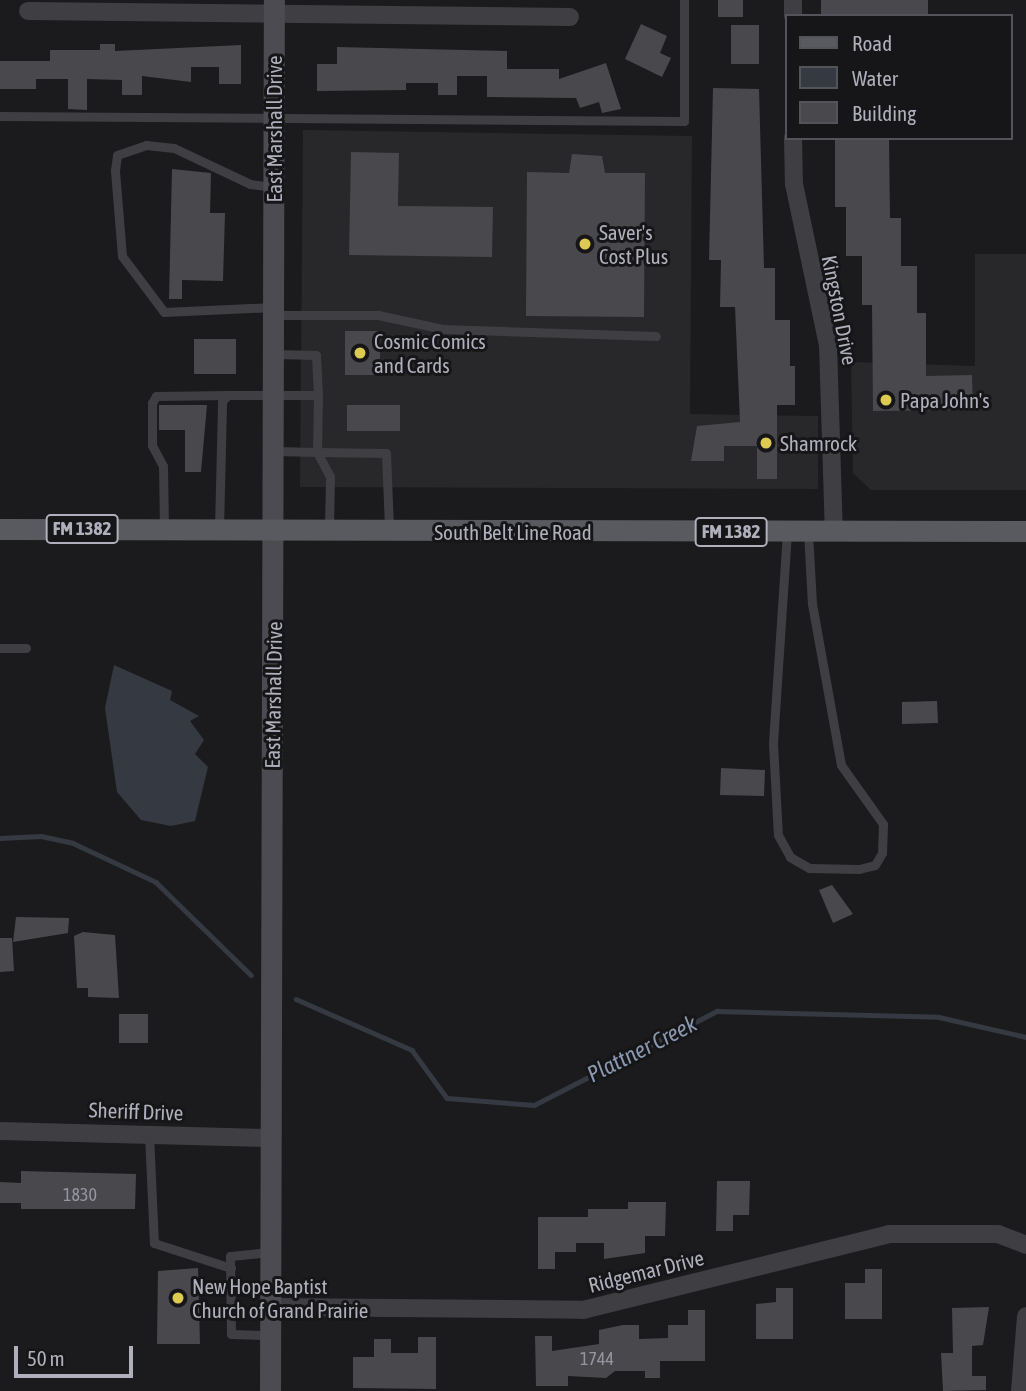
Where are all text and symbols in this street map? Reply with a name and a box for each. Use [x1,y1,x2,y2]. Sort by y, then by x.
legend [785,14,1012,140]
text: Road [852,31,892,55]
street label: East Marshall Drive [261,55,287,203]
text: Water [852,66,898,90]
text: Building [852,101,916,125]
place label: Saver's Cost Plus [599,219,668,269]
marker: Saver's Cost Plus [577,236,593,252]
street label: Kingston Drive [817,253,863,367]
place label: Cosmic Comics and Cards [374,328,486,378]
marker: Cosmic Comics and Cards [352,345,368,361]
place label: Papa John's [900,387,990,413]
marker: Papa John's [878,392,894,408]
place label: Shamrock [780,430,857,456]
marker: Shamrock [758,435,774,451]
road number: FM 1382 [45,514,119,544]
road number: FM 1382 [694,516,768,548]
street label: South Belt Line Road [434,519,592,545]
street label: East Marshall Drive [259,621,287,769]
water label: Plattner Creek [583,1010,701,1088]
street label: Sheriff Drive [88,1097,184,1125]
house number: 1830 [63,1184,97,1206]
street label: Ridgemar Drive [586,1244,706,1298]
place label: New Hope Baptist Church of Grand Prairie [192,1273,368,1323]
marker: New Hope Baptist Church of Grand Prairie [170,1290,186,1306]
scale bar [18,1332,136,1376]
text: 50 m [27,1346,65,1370]
house number: 1744 [580,1348,614,1370]

